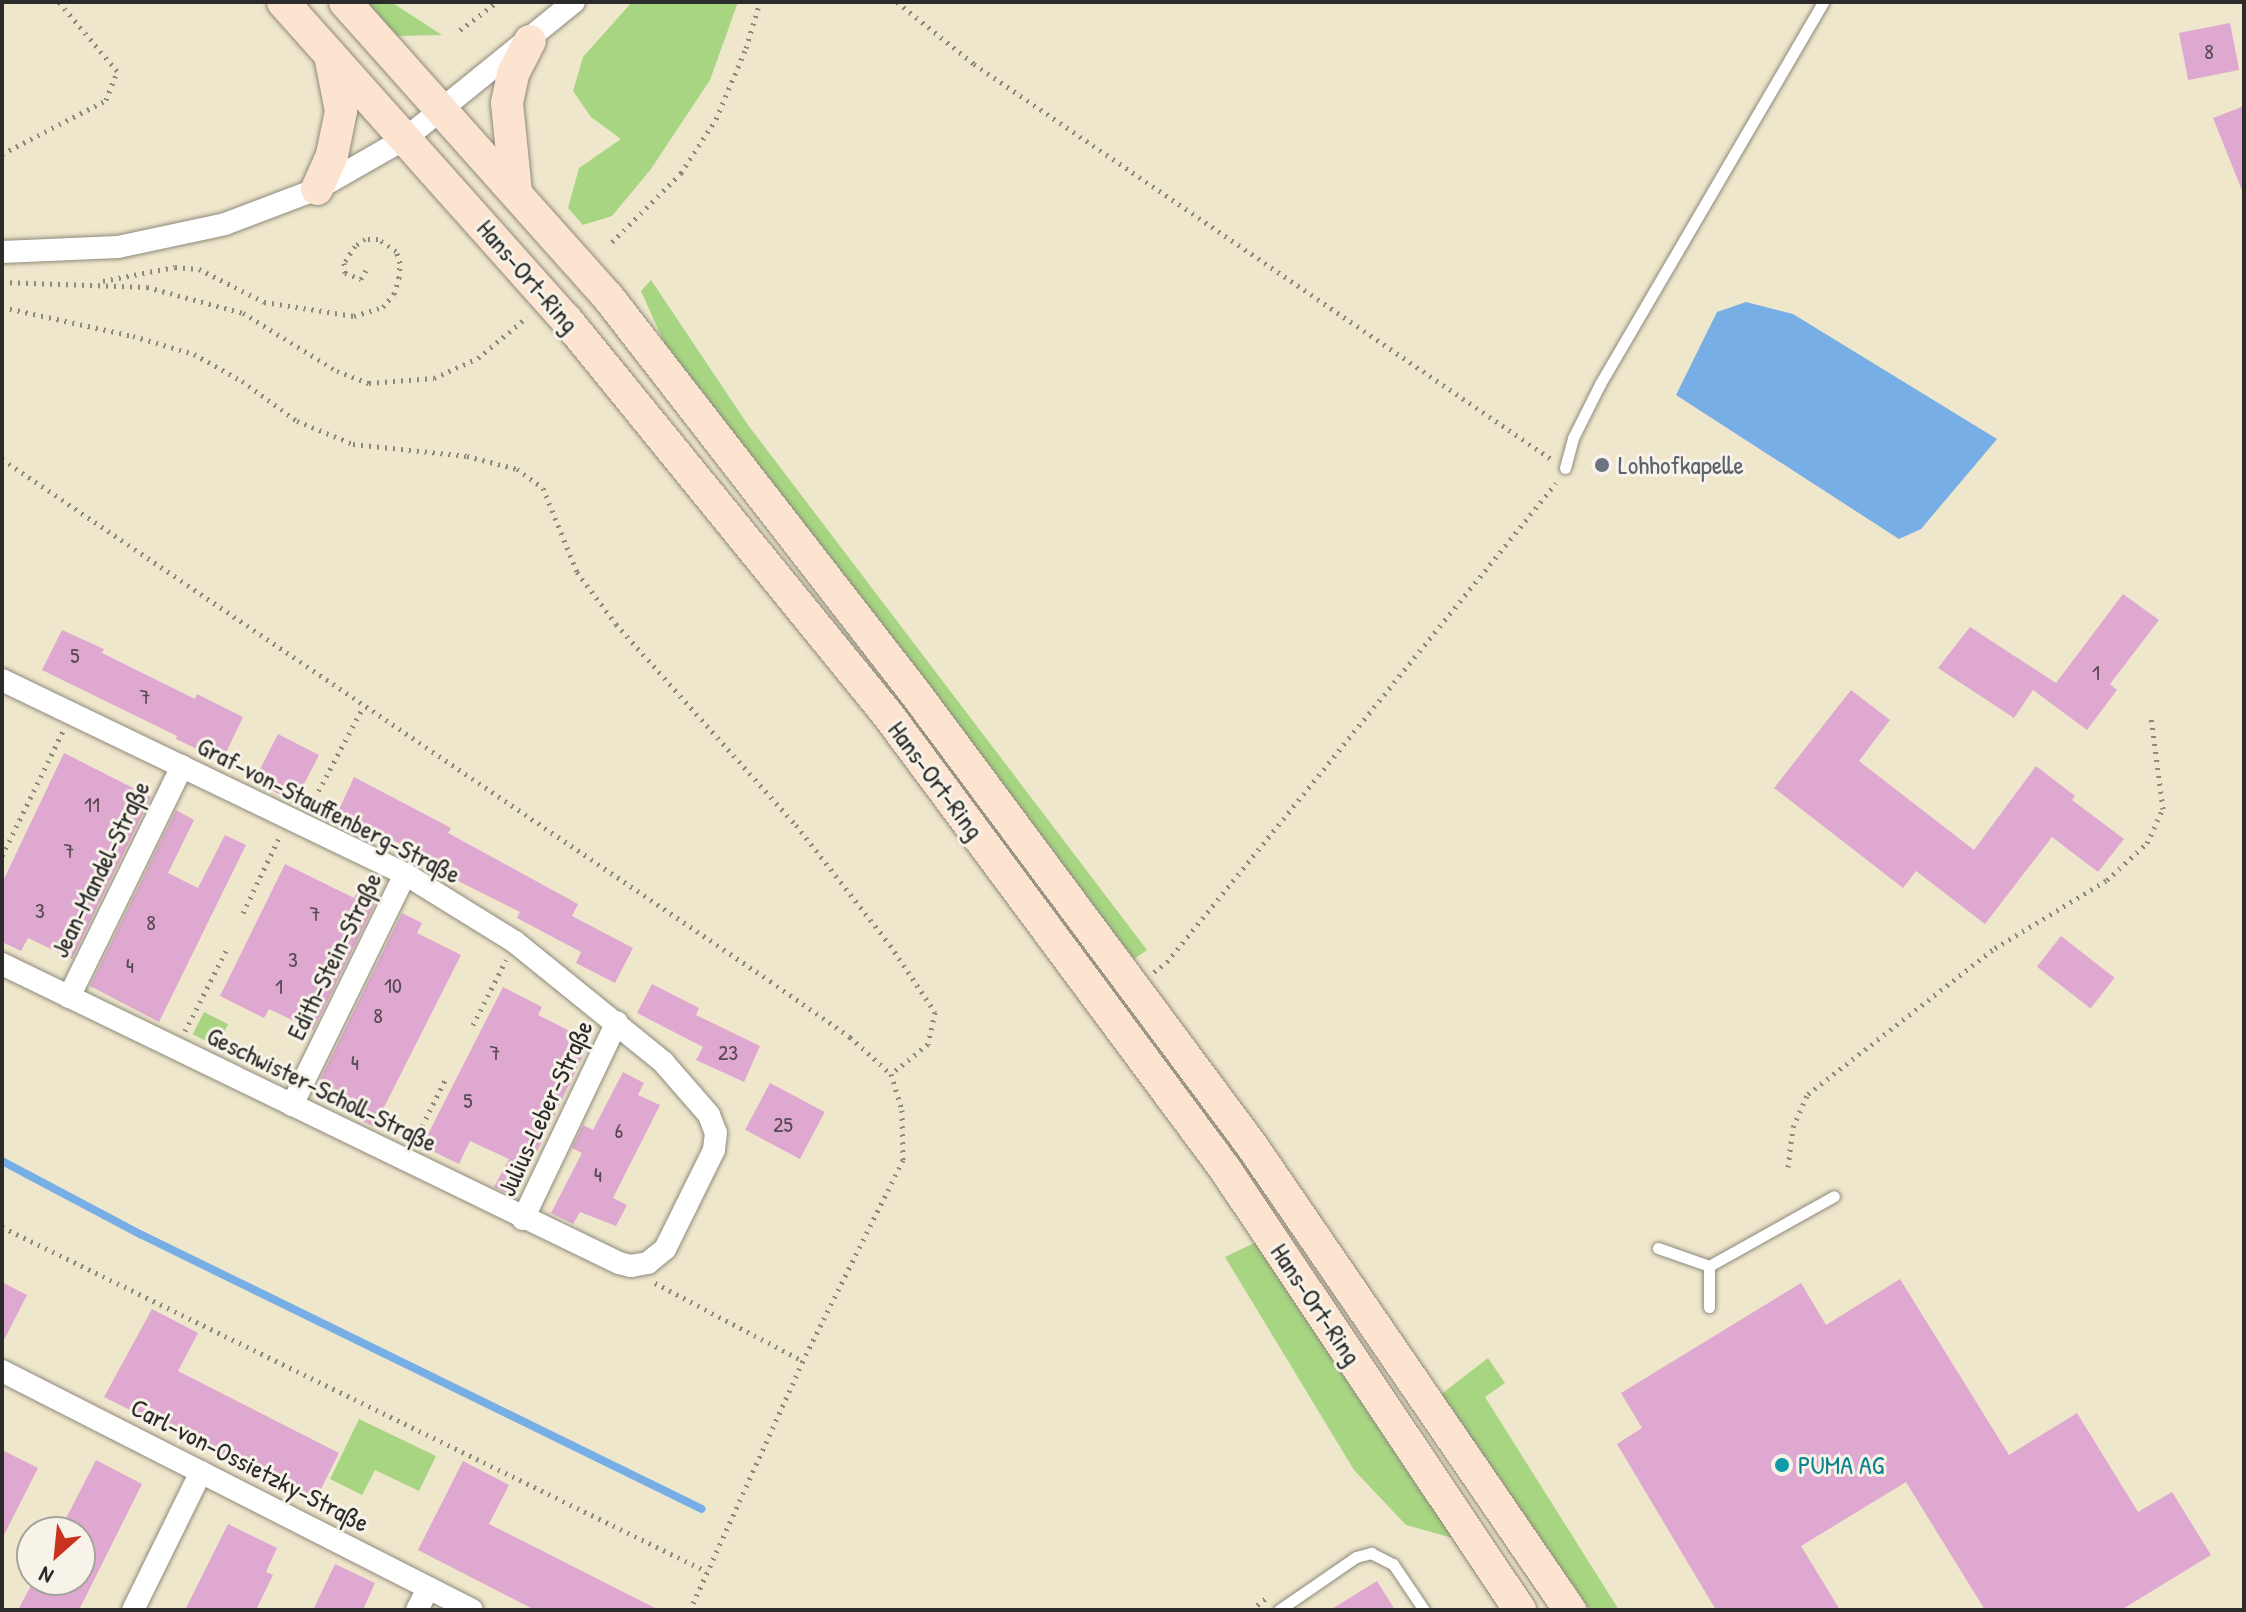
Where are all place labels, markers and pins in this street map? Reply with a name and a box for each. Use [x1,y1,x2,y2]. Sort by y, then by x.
place label: Lohhofkapelle [1618,449,1744,481]
marker: Lohhofkapelle [1593,456,1611,474]
place label: PUMA AG [1798,1449,1884,1481]
marker: PUMA AG [1773,1456,1791,1474]

